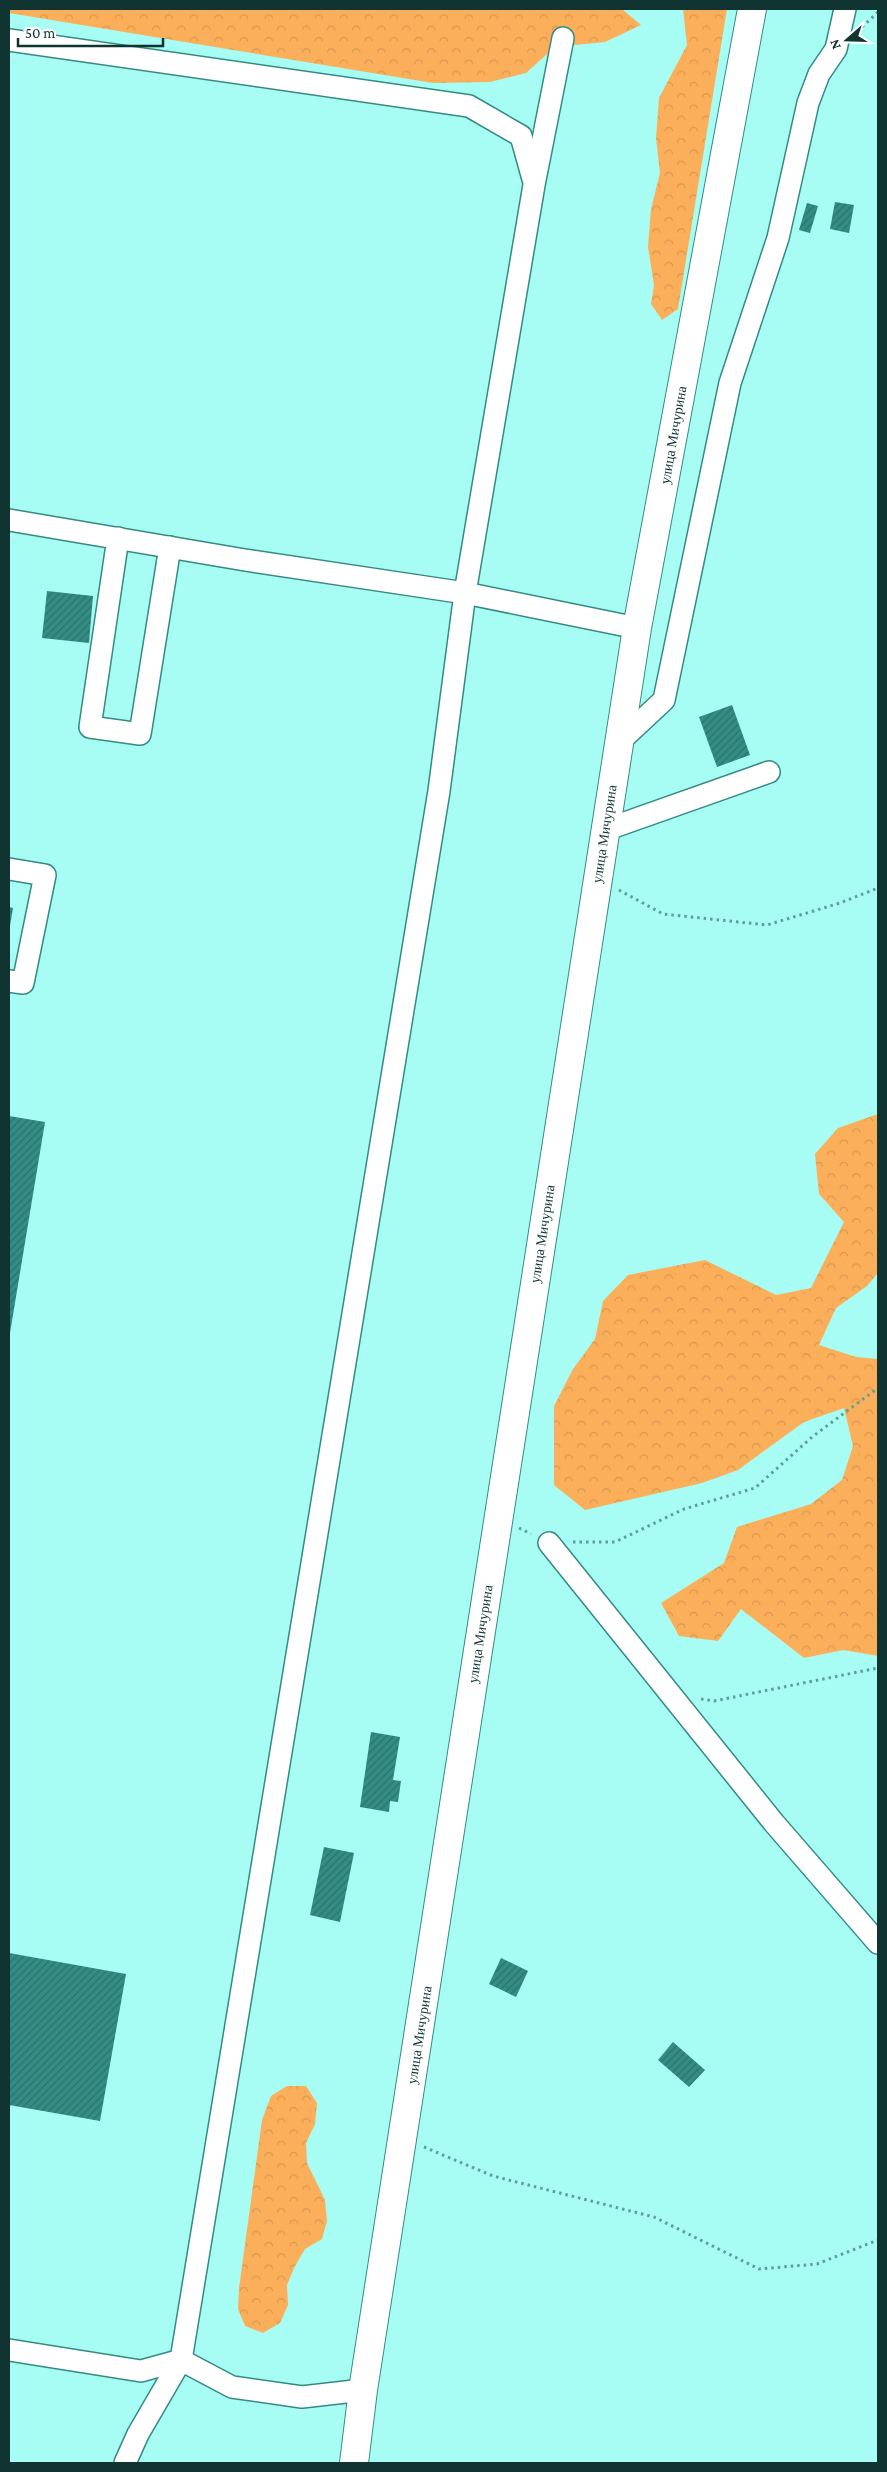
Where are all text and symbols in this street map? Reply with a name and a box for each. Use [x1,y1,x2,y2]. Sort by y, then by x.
scale bar [18,15,162,47]
north arrow [822,15,872,65]
text: 50 m [25,25,55,41]
text: N [825,37,844,52]
street label: улица Мичурина [656,384,690,485]
street label: улица Мичурина [588,783,620,884]
street label: улица Мичурина [526,1183,558,1284]
street label: улица Мичурина [464,1583,496,1684]
street label: улица Мичурина [403,1984,435,2085]

